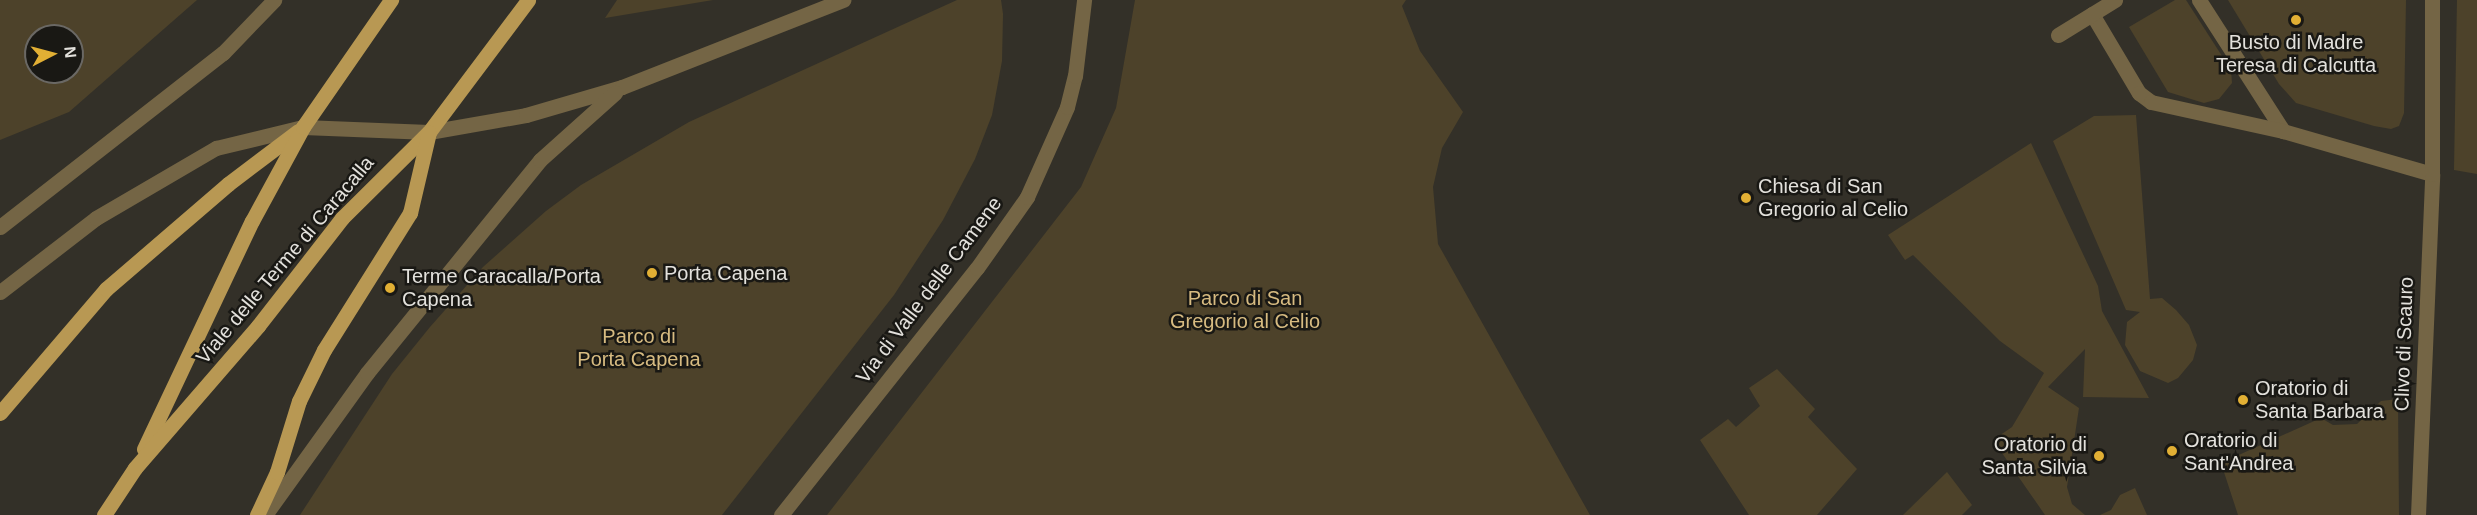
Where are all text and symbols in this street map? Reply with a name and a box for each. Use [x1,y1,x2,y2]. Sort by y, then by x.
marker: Busto di Madre Teresa di Calcutta [2289,13,2303,27]
north arrow [24,24,84,84]
place label: Busto di Madre Teresa di Calcutta [2216,30,2376,77]
text: N [61,46,79,59]
street label: Viale delle Terme di Caracalla [191,151,379,369]
place label: Chiesa di San Gregorio al Celio [1758,174,1908,221]
marker: Chiesa di San Gregorio al Celio [1739,191,1753,205]
street label: Via di Valle delle Camene [851,192,1007,388]
place label: Porta Capena [664,261,787,285]
place label: Terme Caracalla/Porta Capena [402,264,601,311]
marker: Porta Capena [645,266,659,280]
street label: Clivo di Scauro [2390,276,2418,412]
marker: Terme Caracalla/Porta Capena [383,281,397,295]
park label: Parco di San Gregorio al Celio [1170,287,1320,334]
park label: Parco di Porta Capena [577,325,701,372]
place label: Oratorio di Santa Barbara [2255,376,2384,423]
marker: Oratorio di Santa Barbara [2236,393,2250,407]
place label: Oratorio di Sant'Andrea [2184,428,2293,475]
place label: Oratorio di Santa Silvia [1981,432,2087,479]
marker: Oratorio di Sant'Andrea [2165,444,2179,458]
marker: Oratorio di Santa Silvia [2092,449,2106,463]

